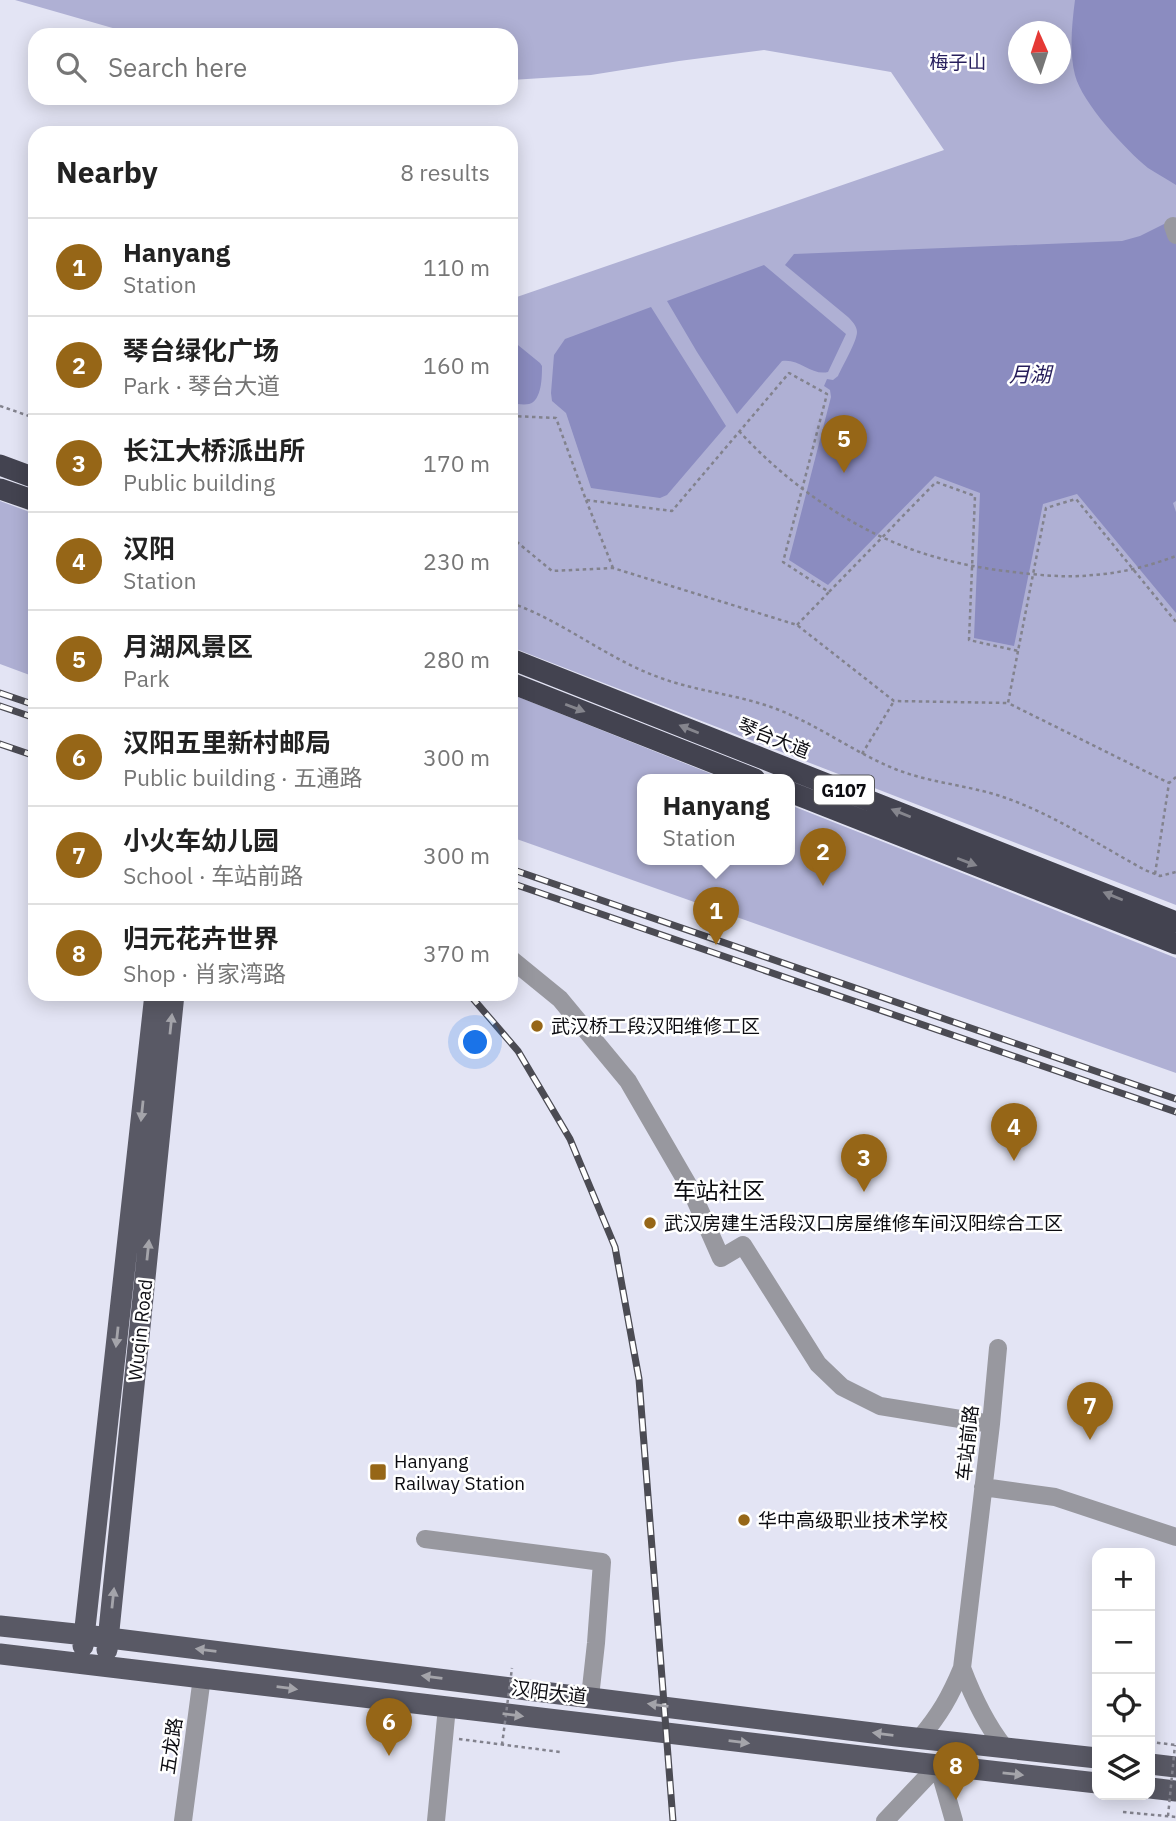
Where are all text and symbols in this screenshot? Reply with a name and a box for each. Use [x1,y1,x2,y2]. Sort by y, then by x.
north arrow [1008,21,1071,84]
search box [28,28,518,105]
icon: search [52,48,90,86]
text: Search here [108,50,247,84]
park label: 梅子山 [929,50,987,74]
text: Nearby [56,152,158,191]
text: 8 results [400,157,490,187]
text: Hanyang [123,235,230,269]
text: 1 [72,252,86,282]
text: 110 m [423,252,490,282]
text: Station [123,269,197,299]
text: 琴台绿化广场 [123,333,279,367]
text: 2 [72,350,86,380]
text: 160 m [423,350,490,380]
water label: 月湖 [1009,360,1054,388]
text: Park · 琴台大道 [123,370,280,400]
pin: 5 [821,415,867,473]
text: 长江大桥派出所 [123,433,305,467]
text: 3 [72,448,86,478]
text: 170 m [423,448,490,478]
text: Public building [123,467,275,497]
text: 汉阳 [123,531,175,565]
text: 4 [72,546,86,576]
text: 230 m [423,546,490,576]
text: Station [123,565,197,595]
text: 月湖风景区 [123,629,253,663]
text: 5 [72,644,86,674]
text: 280 m [423,644,490,674]
text: Park [123,663,170,693]
one-way arrow [564,702,585,713]
street label: 琴台大道 [734,713,814,763]
one-way arrow [679,724,700,735]
text: 汉阳五里新村邮局 [123,725,331,759]
text: 6 [72,742,86,772]
text: 300 m [423,742,490,772]
text: Public building · 五通路 [123,762,362,792]
popup [637,774,795,865]
road number: G107 [814,776,874,804]
text: Hanyang [662,788,770,822]
one-way arrow [890,807,911,818]
text: Station [662,822,736,852]
text: 小火车幼儿园 [123,823,279,857]
pin: 2 [800,828,846,886]
text: 7 [72,840,86,870]
text: 300 m [423,840,490,870]
one-way arrow [957,856,978,867]
text: School · 车站前路 [123,860,303,890]
pin: 1 [693,887,739,945]
one-way arrow [1102,891,1123,902]
text: 归元花卉世界 [123,921,279,955]
text: 8 [72,938,86,968]
text: 370 m [423,938,490,968]
text: Shop · 肖家湾路 [123,958,286,988]
one-way arrow [166,1013,177,1035]
place label: 武汉桥工段汉阳维修工区 [551,1014,760,1038]
marker: 武汉桥工段汉阳维修工区 [529,1018,545,1034]
your location [458,1025,492,1059]
one-way arrow [136,1100,147,1122]
pin: 4 [991,1103,1037,1161]
pin: 3 [841,1134,887,1192]
district label: 车站社区 [673,1175,765,1205]
place label: 武汉房建生活段汉口房屋维修车间汉阳综合工区 [664,1211,1063,1235]
marker: 武汉房建生活段汉口房屋维修车间汉阳综合工区 [642,1215,658,1231]
one-way arrow [143,1239,154,1261]
street label: Wuqin Road [123,1278,157,1382]
one-way arrow [111,1326,122,1348]
pin: 7 [1067,1382,1113,1440]
street label: 车站前路 [951,1404,983,1482]
place label: Hanyang Railway Station [394,1449,525,1495]
marker: Hanyang Railway Station [368,1462,388,1482]
place label: 华中高级职业技术学校 [758,1508,948,1532]
marker: 华中高级职业技术学校 [736,1512,752,1528]
map controls [1092,1548,1155,1800]
button: + [1092,1548,1155,1611]
one-way arrow [108,1587,119,1609]
button: − [1092,1611,1155,1674]
one-way arrow [195,1644,217,1655]
one-way arrow [421,1672,443,1683]
button: locate [1092,1674,1155,1737]
street label: 汉阳大道 [510,1675,588,1709]
one-way arrow [276,1682,298,1693]
pin: 6 [366,1698,412,1756]
one-way arrow [646,1700,668,1711]
one-way arrow [502,1709,524,1720]
street label: 五龙路 [155,1716,187,1776]
one-way arrow [872,1729,894,1740]
one-way arrow [728,1736,750,1747]
button: layers [1092,1737,1155,1800]
pin: 8 [933,1742,979,1800]
one-way arrow [1002,1768,1024,1779]

